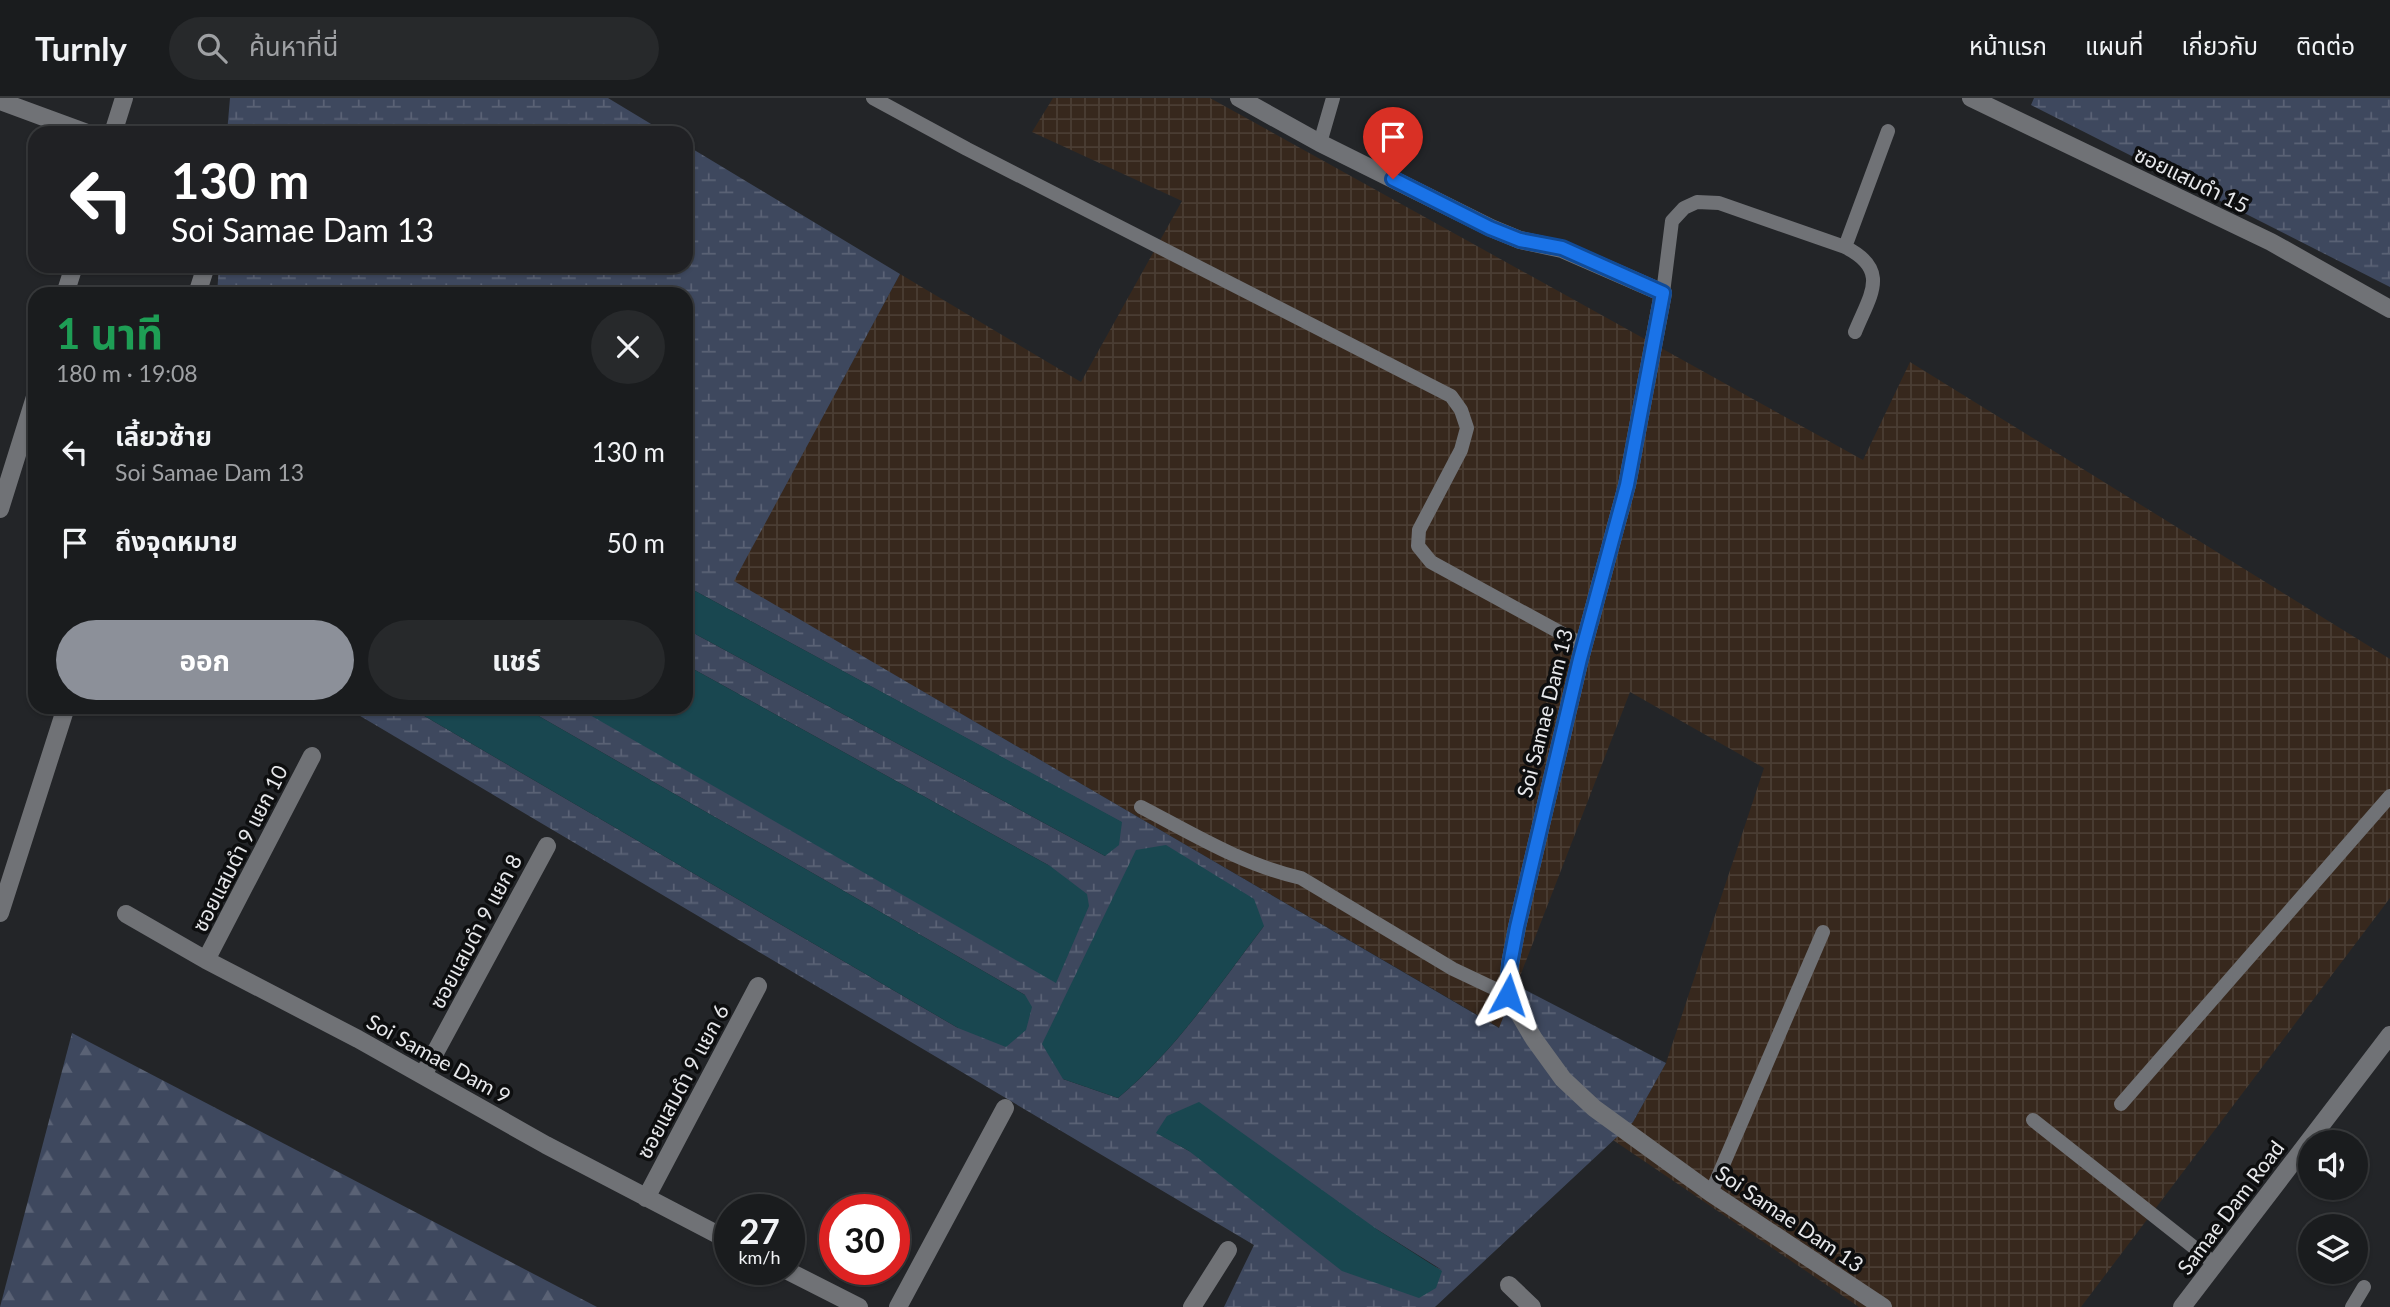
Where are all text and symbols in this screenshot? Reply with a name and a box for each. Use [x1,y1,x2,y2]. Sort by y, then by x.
search box [169,17,659,80]
text: Turnly [35,28,127,68]
icon: search [193,29,231,67]
text: ค้นหาที่นี่ [249,30,338,62]
text: หน้าแรก [1969,31,2047,60]
text: แผนที่ [2085,31,2143,60]
text: เกี่ยวกับ [2181,31,2258,60]
text: ติดต่อ [2296,31,2355,60]
pin [1363,107,1423,179]
icon: arrive [1374,118,1412,156]
street label: ซอยแสมดำ 15 [2131,141,2253,217]
text: 130 m [171,151,309,209]
icon: left [56,154,147,245]
text: Soi Samae Dam 13 [171,210,434,249]
text: 1 นาที [56,308,163,358]
button: close [591,310,665,384]
text: 180 m · 19:08 [56,359,198,387]
text: เลี้ยวซ้าย [115,420,212,452]
icon: left [56,433,94,471]
text: 130 m [592,436,665,468]
text: Soi Samae Dam 13 [115,458,304,486]
icon: arrive [56,524,94,562]
text: ถึงจุดหมาย [115,525,238,557]
text: 50 m [607,527,665,559]
button: ออก [56,620,354,700]
button: แชร์ [368,620,665,700]
street label: Soi Samae Dam 13 [1511,626,1577,800]
street label: ซอยแสมดำ 9 แยก 10 [186,761,292,935]
street label: ซอยแสมดำ 9 แยก 8 [424,850,526,1012]
position arrow [1471,958,1545,1032]
street label: ซอยแสมดำ 9 แยก 6 [631,1000,733,1162]
street label: Soi Samae Dam 9 [363,1008,515,1108]
map controls [2298,1130,2368,1284]
button: sound [2298,1130,2368,1200]
street label: Samae Dam Road [2172,1135,2288,1279]
street label: Soi Samae Dam 13 [1711,1159,1869,1277]
speed limit sign: 30 [819,1194,910,1285]
text: 27 [739,1209,780,1251]
button: layers [2298,1214,2368,1284]
text: km/h [738,1246,781,1268]

